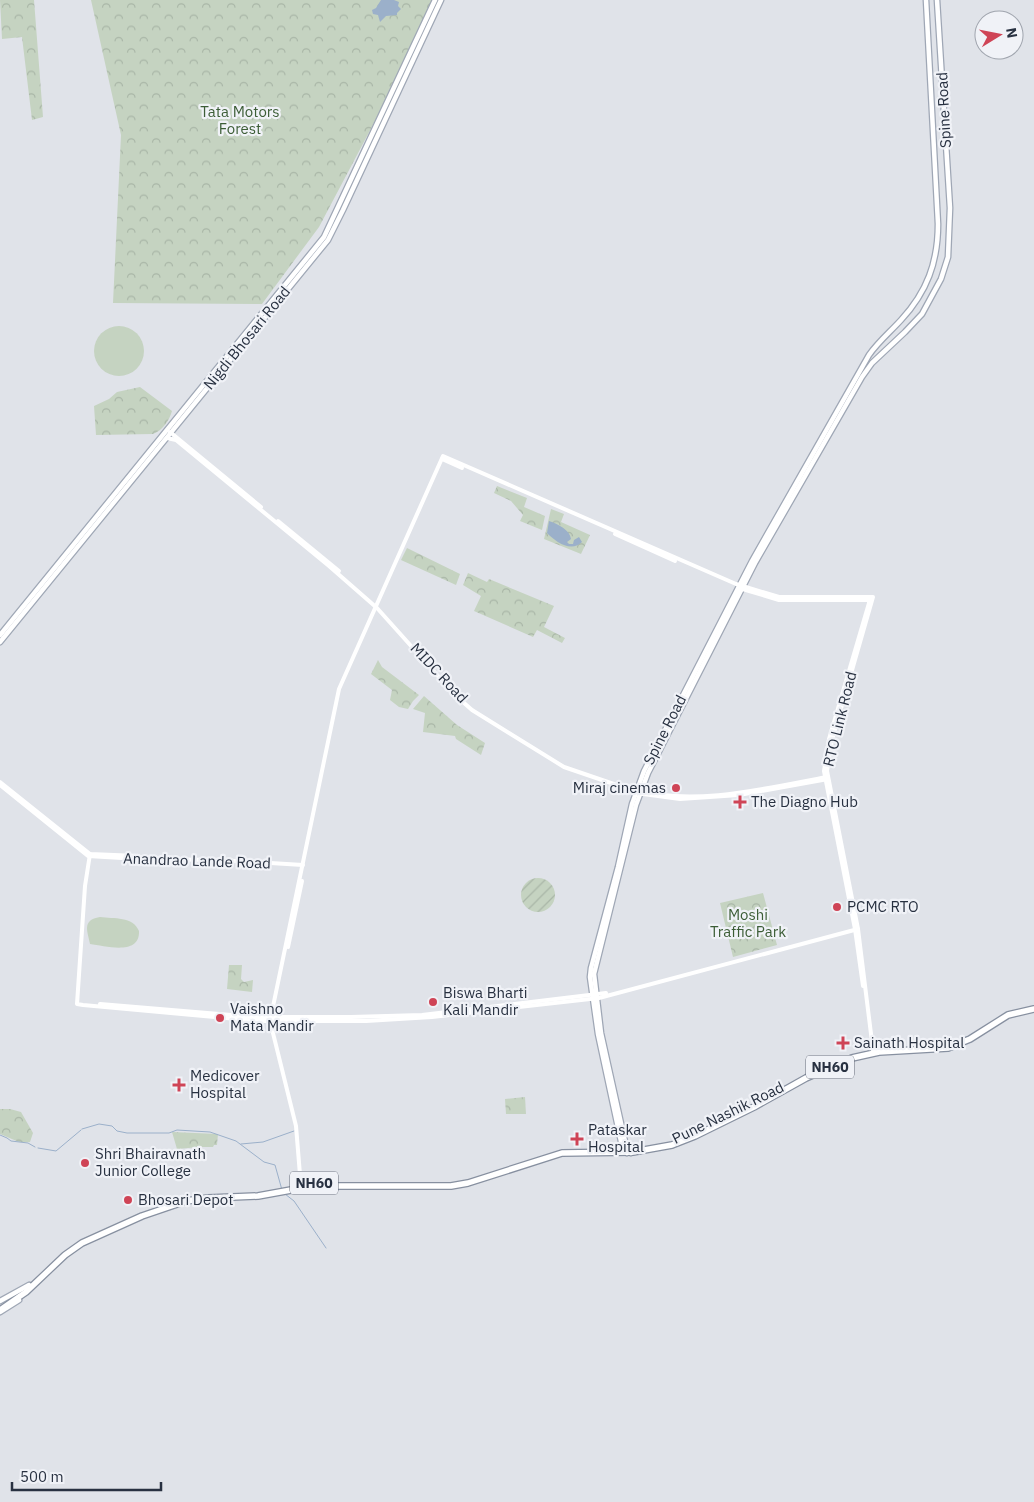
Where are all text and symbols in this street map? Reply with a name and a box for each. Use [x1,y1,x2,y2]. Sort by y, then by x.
north arrow [974,10,1024,60]
text: N [1002,26,1022,39]
street label: Spine Road [932,72,955,148]
park label: Tata Motors Forest [200,102,280,138]
street label: Nigdi Bhosari Road [199,282,294,393]
street label: MIDC Road [407,639,472,707]
street label: RTO Link Road [819,669,861,768]
street label: Spine Road [639,692,690,768]
place label: Miraj cinemas [573,778,666,797]
marker: Miraj cinemas [670,782,682,794]
place label: The Diagno Hub [751,792,858,811]
marker: The Diagno Hub [733,795,747,809]
street label: Anandrao Lande Road [123,848,271,873]
place label: PCMC RTO [847,897,919,916]
marker: PCMC RTO [831,901,843,913]
park label: Moshi Traffic Park [710,905,786,941]
place label: Biswa Bharti Kali Mandir [443,983,528,1019]
marker: Biswa Bharti Kali Mandir [427,996,439,1008]
place label: Vaishno Mata Mandir [230,999,314,1035]
marker: Vaishno Mata Mandir [214,1012,226,1024]
place label: Sainath Hospital [854,1033,964,1052]
marker: Sainath Hospital [836,1036,850,1050]
road number: NH60 [806,1056,854,1078]
place label: Medicover Hospital [190,1066,260,1102]
street label: Pune Nashik Road [669,1077,787,1148]
marker: Medicover Hospital [172,1078,186,1092]
place label: Pataskar Hospital [588,1120,647,1156]
marker: Pataskar Hospital [570,1132,584,1146]
place label: Shri Bhairavnath Junior College [95,1144,206,1180]
marker: Shri Bhairavnath Junior College [79,1157,91,1169]
road number: NH60 [290,1172,338,1194]
place label: Bhosari Depot [138,1190,234,1209]
marker: Bhosari Depot [122,1194,134,1206]
scale bar [12,1460,161,1492]
text: 500 m [20,1467,64,1486]

